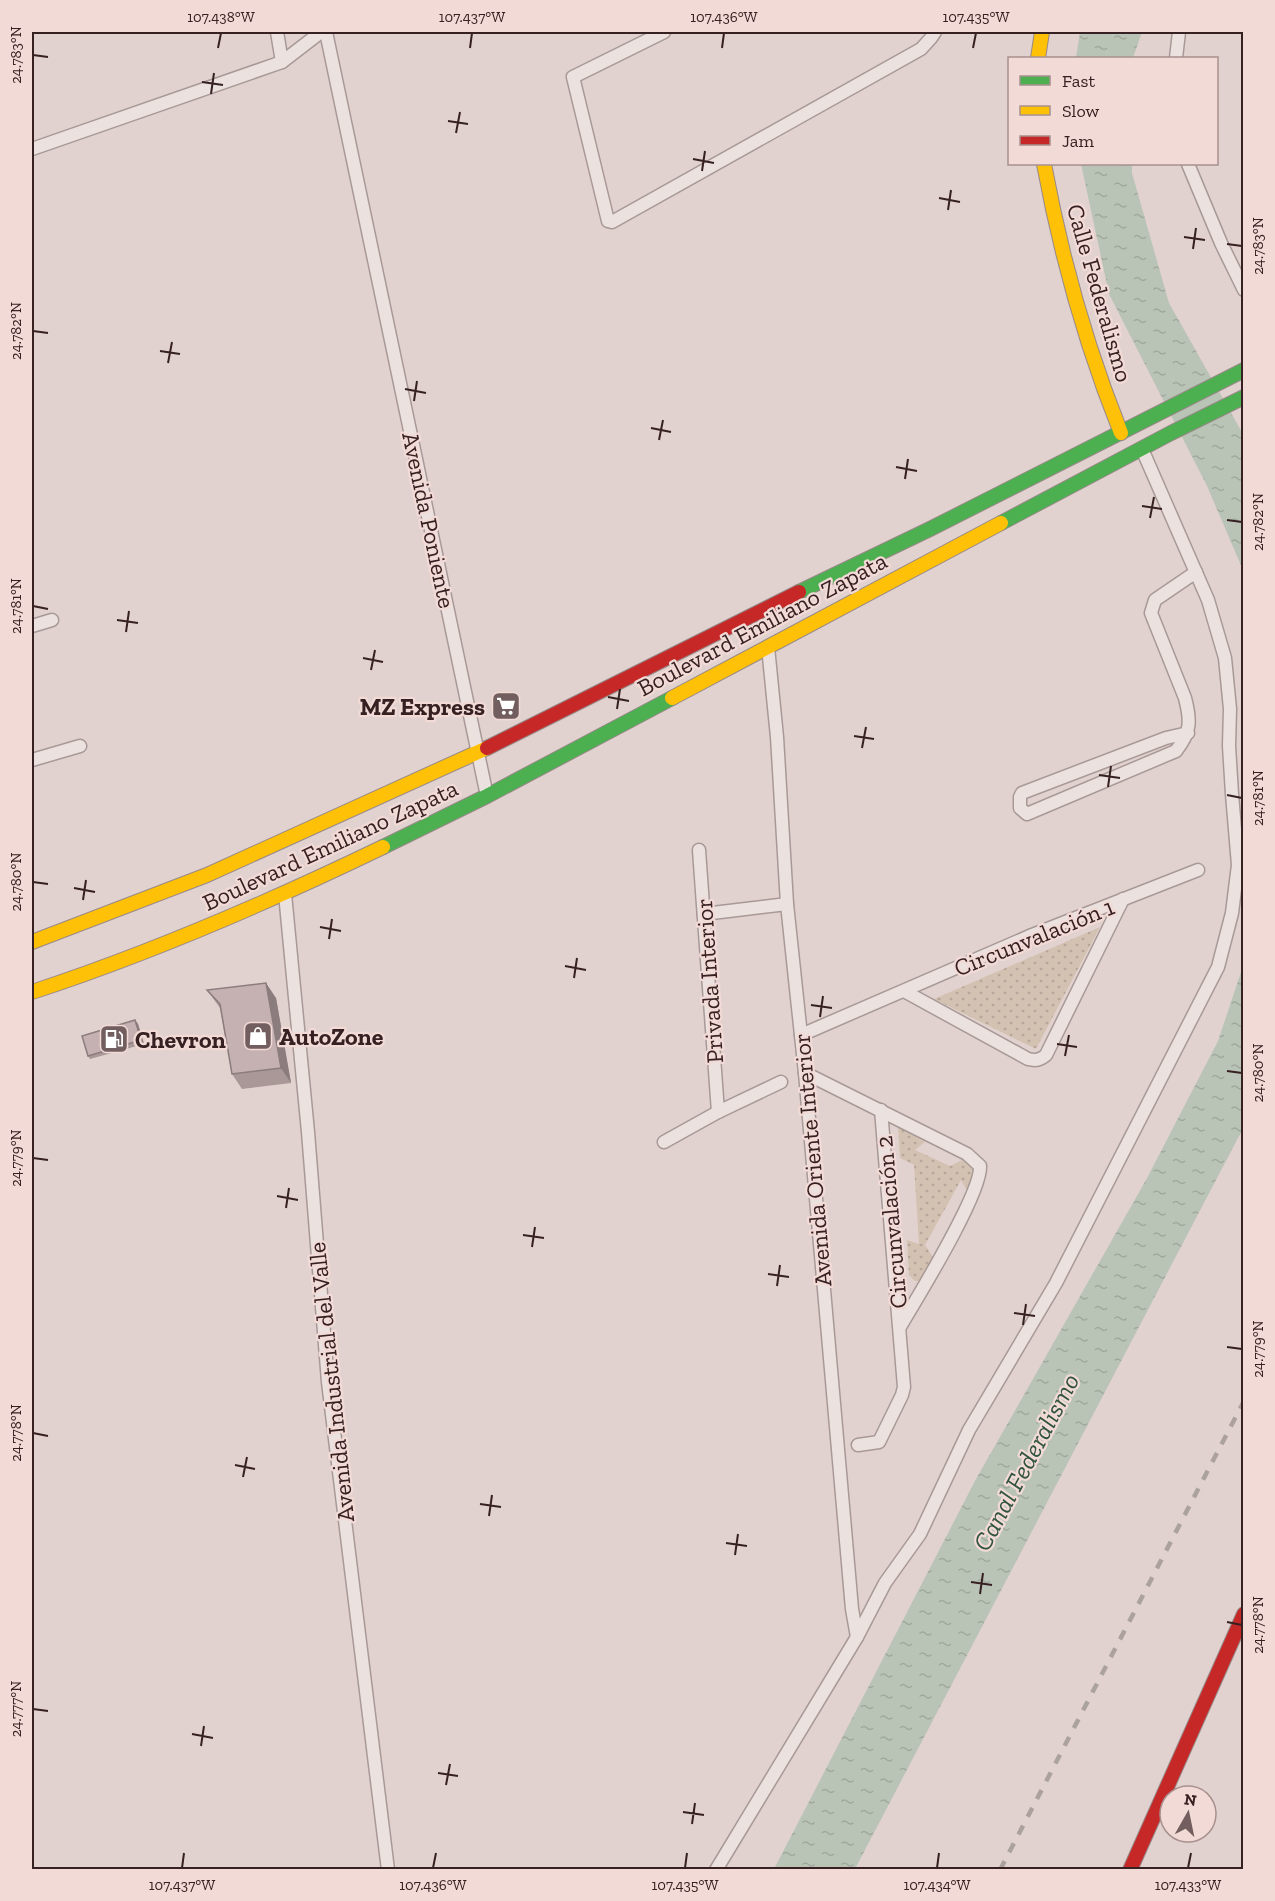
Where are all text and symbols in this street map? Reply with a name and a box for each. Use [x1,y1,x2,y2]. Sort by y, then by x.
text: 107.438°W [187,8,255,26]
text: 107.437°W [439,8,505,26]
text: 107.436°W [690,8,758,26]
text: 107.435°W [942,8,1010,26]
text: 24.783°N [7,26,25,84]
legend [1008,57,1218,165]
text: Fast [1062,70,1095,92]
text: Slow [1062,100,1099,122]
text: Jam [1062,130,1094,152]
street label: Calle Federalismo [1061,201,1139,385]
text: 24.783°N [1249,217,1267,275]
text: 24.782°N [7,302,25,360]
street label: Avenida Poniente [396,429,462,611]
text: 24.782°N [1249,493,1267,551]
street label: Boulevard Emiliano Zapata [632,546,892,702]
text: 24.781°N [7,578,25,634]
supermarket icon: MZ Express [490,690,522,722]
place label: MZ Express [360,692,485,721]
text: 24.781°N [1249,770,1267,826]
street label: Boulevard Emiliano Zapata [198,773,463,917]
text: 24.780°N [7,852,25,912]
street label: Circunvalación 1 [950,892,1118,982]
street label: Privada Interior [689,898,729,1064]
shop icon: AutoZone [242,1020,274,1052]
place label: AutoZone [279,1022,384,1051]
fuel station icon: Chevron [98,1023,130,1055]
place label: Chevron [135,1025,226,1054]
street label: Avenida Oriente Interior [786,1032,838,1288]
text: 24.780°N [1249,1043,1267,1103]
text: 24.779°N [7,1129,25,1187]
street label: Circunvalación 2 [869,1134,913,1310]
street label: Avenida Industrial del Valle [302,1241,360,1523]
text: 24.779°N [1249,1320,1267,1378]
water label: Canal Federalismo [966,1368,1086,1556]
text: 24.778°N [7,1404,25,1462]
text: 24.778°N [1249,1596,1267,1654]
text: 24.777°N [7,1681,25,1737]
north arrow [1158,1784,1218,1844]
text: N [1183,1789,1198,1810]
text: 107.437°W [149,1876,215,1894]
text: 107.436°W [399,1876,467,1894]
text: 107.435°W [651,1876,719,1894]
text: 107.434°W [903,1876,971,1894]
text: 107.433°W [1155,1876,1221,1894]

